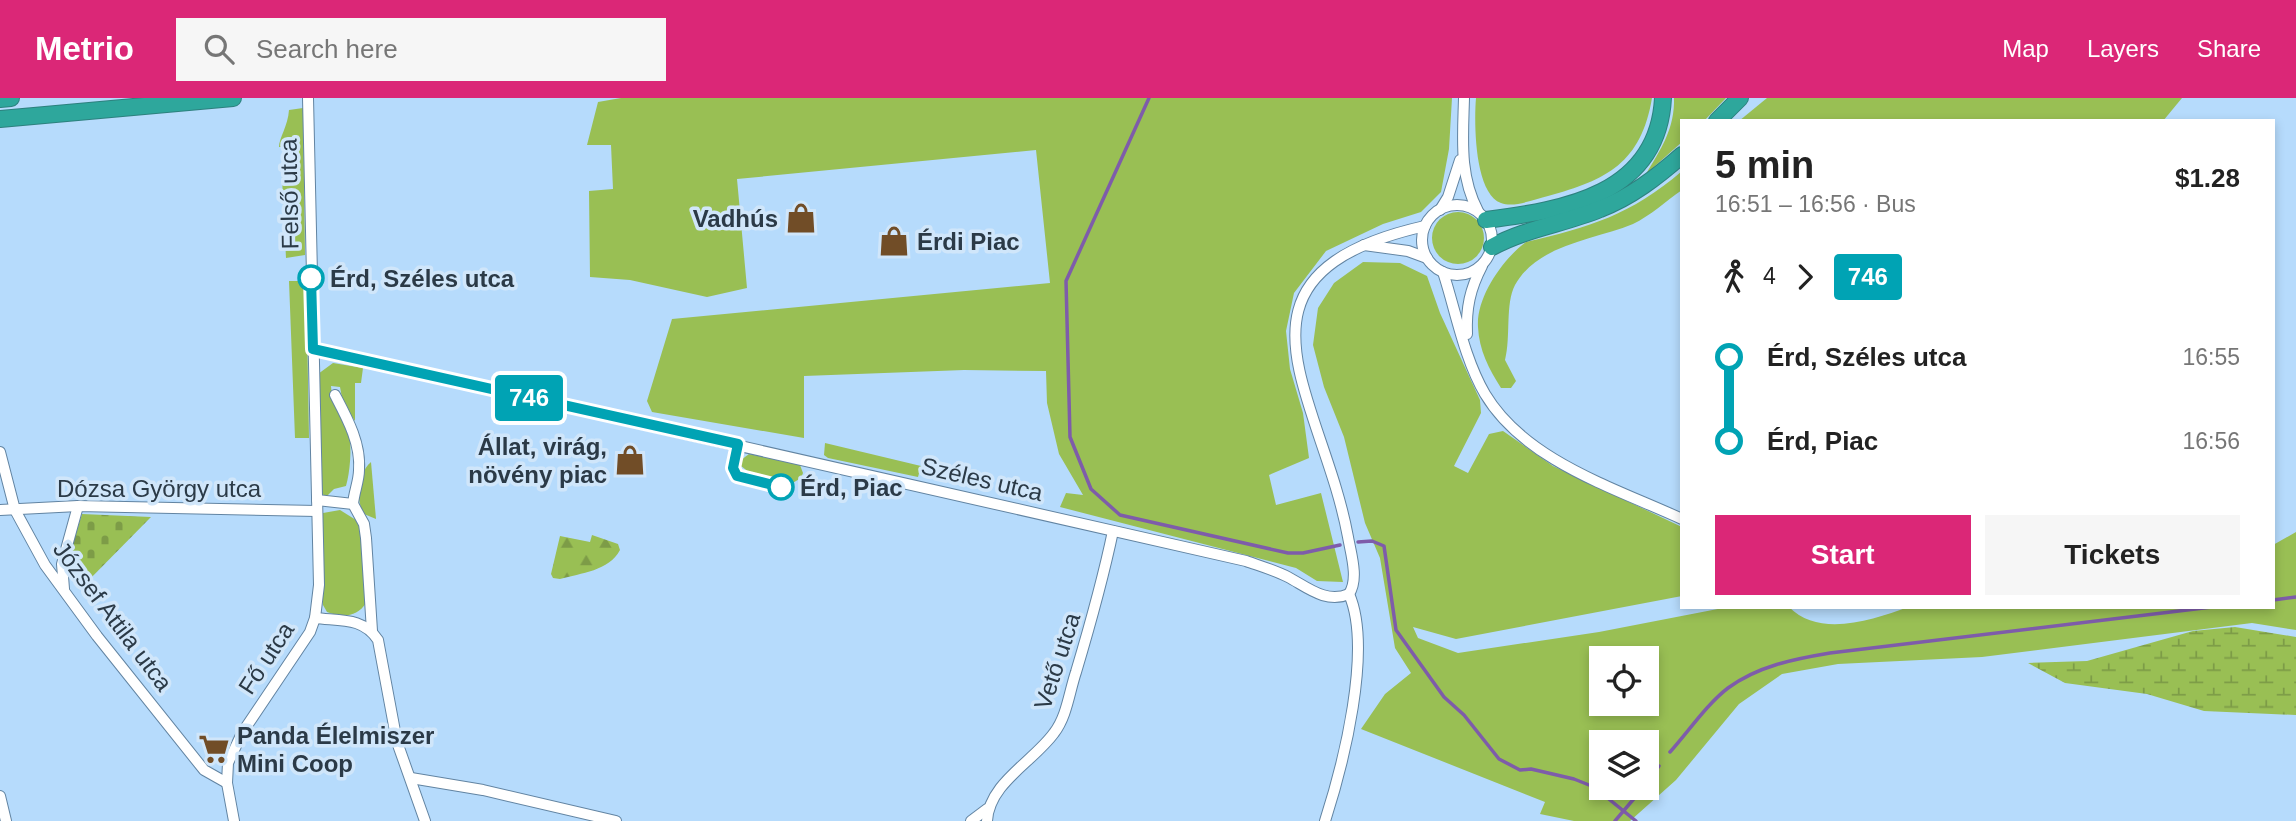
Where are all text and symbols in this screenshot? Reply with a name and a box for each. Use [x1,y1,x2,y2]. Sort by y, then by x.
search box [176,18,666,81]
text: Metrio [35,30,134,67]
icon: search [200,30,238,68]
text: Search here [256,34,398,64]
text: Map [2002,35,2049,62]
text: Layers [2087,35,2159,62]
text: Share [2197,35,2261,62]
street label: Felső utca [275,138,303,250]
text: 5 min [1715,144,1814,186]
text: $1.28 [2175,163,2240,193]
text: 16:51 – 16:56 · Bus [1715,191,1916,217]
shop icon: Vadhús [784,201,818,235]
place label: Vadhús [693,205,778,232]
shop icon: Érdi Piac [877,224,911,258]
place label: Érdi Piac [917,228,1020,255]
icon: walk [1715,258,1753,296]
icon: forward [1786,258,1824,296]
text: 4 [1763,263,1776,289]
text: 746 [1848,263,1888,290]
marker: Érd, Széles utca [298,265,324,291]
place label: Érd, Széles utca [330,265,515,292]
text: Érd, Széles utca [1767,342,1966,372]
text: 16:55 [2182,344,2240,370]
line badge: 746 [489,375,569,421]
text: 746 [509,384,549,411]
text: Érd, Piac [1767,426,1878,456]
text: 16:56 [2182,428,2240,454]
place label: Állat, virág, növény piac [468,433,607,488]
shop icon: Állat, virág, növény piac [613,443,647,477]
street label: Széles utca [919,452,1046,506]
marker: Érd, Piac [768,474,794,500]
place label: Érd, Piac [800,474,903,501]
street label: Dózsa György utca [57,475,262,502]
button: Start [1715,515,1971,595]
button: Tickets [1985,515,2240,595]
street label: József Attila utca [48,536,178,697]
street label: Vető utca [1029,609,1086,713]
street label: Fő utca [233,617,299,699]
map controls [1589,646,1659,800]
button: locate [1589,646,1659,716]
place label: Panda Élelmiszer Mini Coop [237,722,434,777]
button: layers [1589,730,1659,800]
supermarket icon: Panda Élelmiszer Mini Coop [197,732,231,766]

